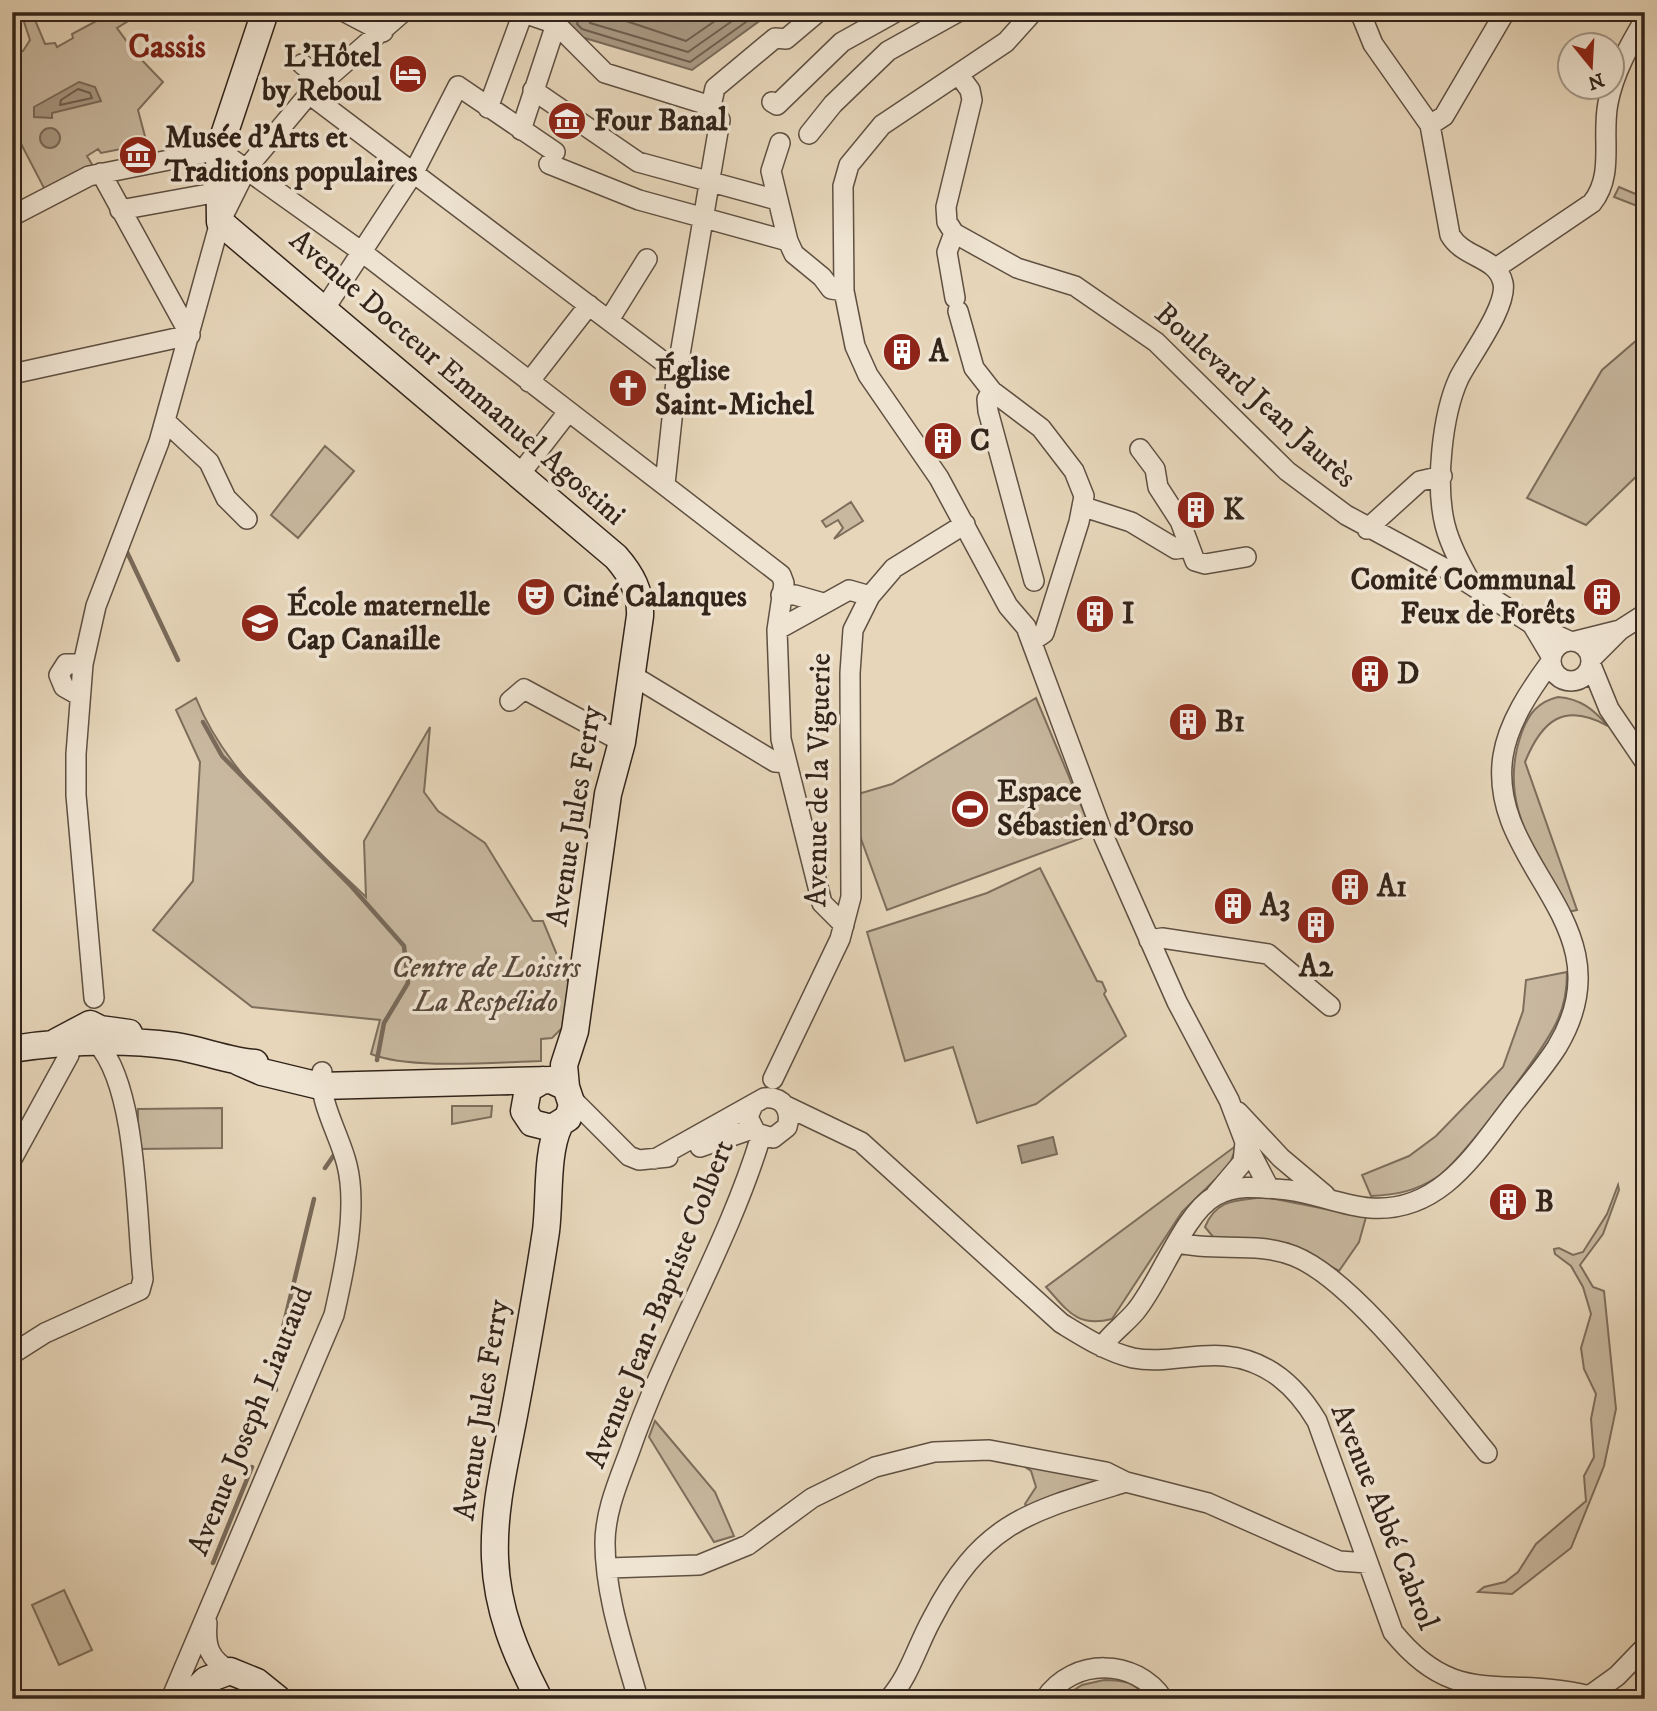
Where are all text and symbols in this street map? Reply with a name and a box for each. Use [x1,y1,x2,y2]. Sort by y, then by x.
district label: Cassis [128,27,206,68]
north arrow [1556,32,1626,102]
place label: L'Hôtel by Reboul [261,39,382,110]
hotel icon: L'Hôtel by Reboul [387,53,429,95]
text: N [1584,67,1607,94]
museum icon: Four Banal [546,100,588,142]
place label: Four Banal [594,103,728,140]
place label: Musée d'Arts et Traditions populaires [164,120,417,191]
museum icon: Musée d'Arts et Traditions populaires [117,134,159,176]
street label: Avenue Docteur Emmanuel Agostini [281,222,633,534]
street label: Boulevard Jean Jaurès [1146,296,1364,496]
building icon: A [881,331,923,373]
place label: A [928,334,949,371]
place label: Église Saint-Michel [655,351,815,424]
church icon: Église Saint-Michel [607,367,649,409]
building icon: C [922,420,964,462]
place label: C [970,423,990,460]
building icon: K [1175,489,1217,531]
place label: K [1223,492,1245,529]
place label: Comité Communal Feux de Forêts [1350,562,1576,633]
theatre icon: Ciné Calanques [515,576,557,618]
building icon: Comité Communal Feux de Forêts [1581,576,1623,618]
place label: Ciné Calanques [563,579,747,616]
place label: École maternelle Cap Canaille [287,586,491,659]
building icon: I [1074,593,1116,635]
place label: I [1122,596,1134,633]
school or university icon: École maternelle Cap Canaille [239,602,281,644]
street label: Avenue de la Viguerie [798,653,840,907]
building icon: D [1349,653,1391,695]
place label: D [1397,656,1419,693]
building icon: B1 [1167,701,1209,743]
street label: Avenue Jules Ferry [539,702,611,929]
place label: B1 [1215,704,1245,741]
place label: Espace Sébastien d'Orso [997,774,1194,845]
sports icon: Espace Sébastien d'Orso [949,788,991,830]
building icon: A1 [1329,866,1371,908]
place label: A1 [1376,869,1407,906]
building icon: A3 [1212,885,1254,927]
place label: A3 [1259,888,1290,925]
building icon: A2 [1295,904,1337,946]
place label: A2 [1298,949,1333,986]
park label: Centre de Loisirs La Respélido [391,950,582,1021]
street label: Avenue Jean-Baptiste Colbert [577,1135,743,1473]
building icon: B [1487,1181,1529,1223]
place label: B [1535,1184,1554,1221]
street label: Avenue Joseph Liautaud [180,1281,322,1561]
street label: Avenue Jules Ferry [446,1296,518,1523]
street label: Avenue Abbé Cabrol [1322,1399,1446,1635]

